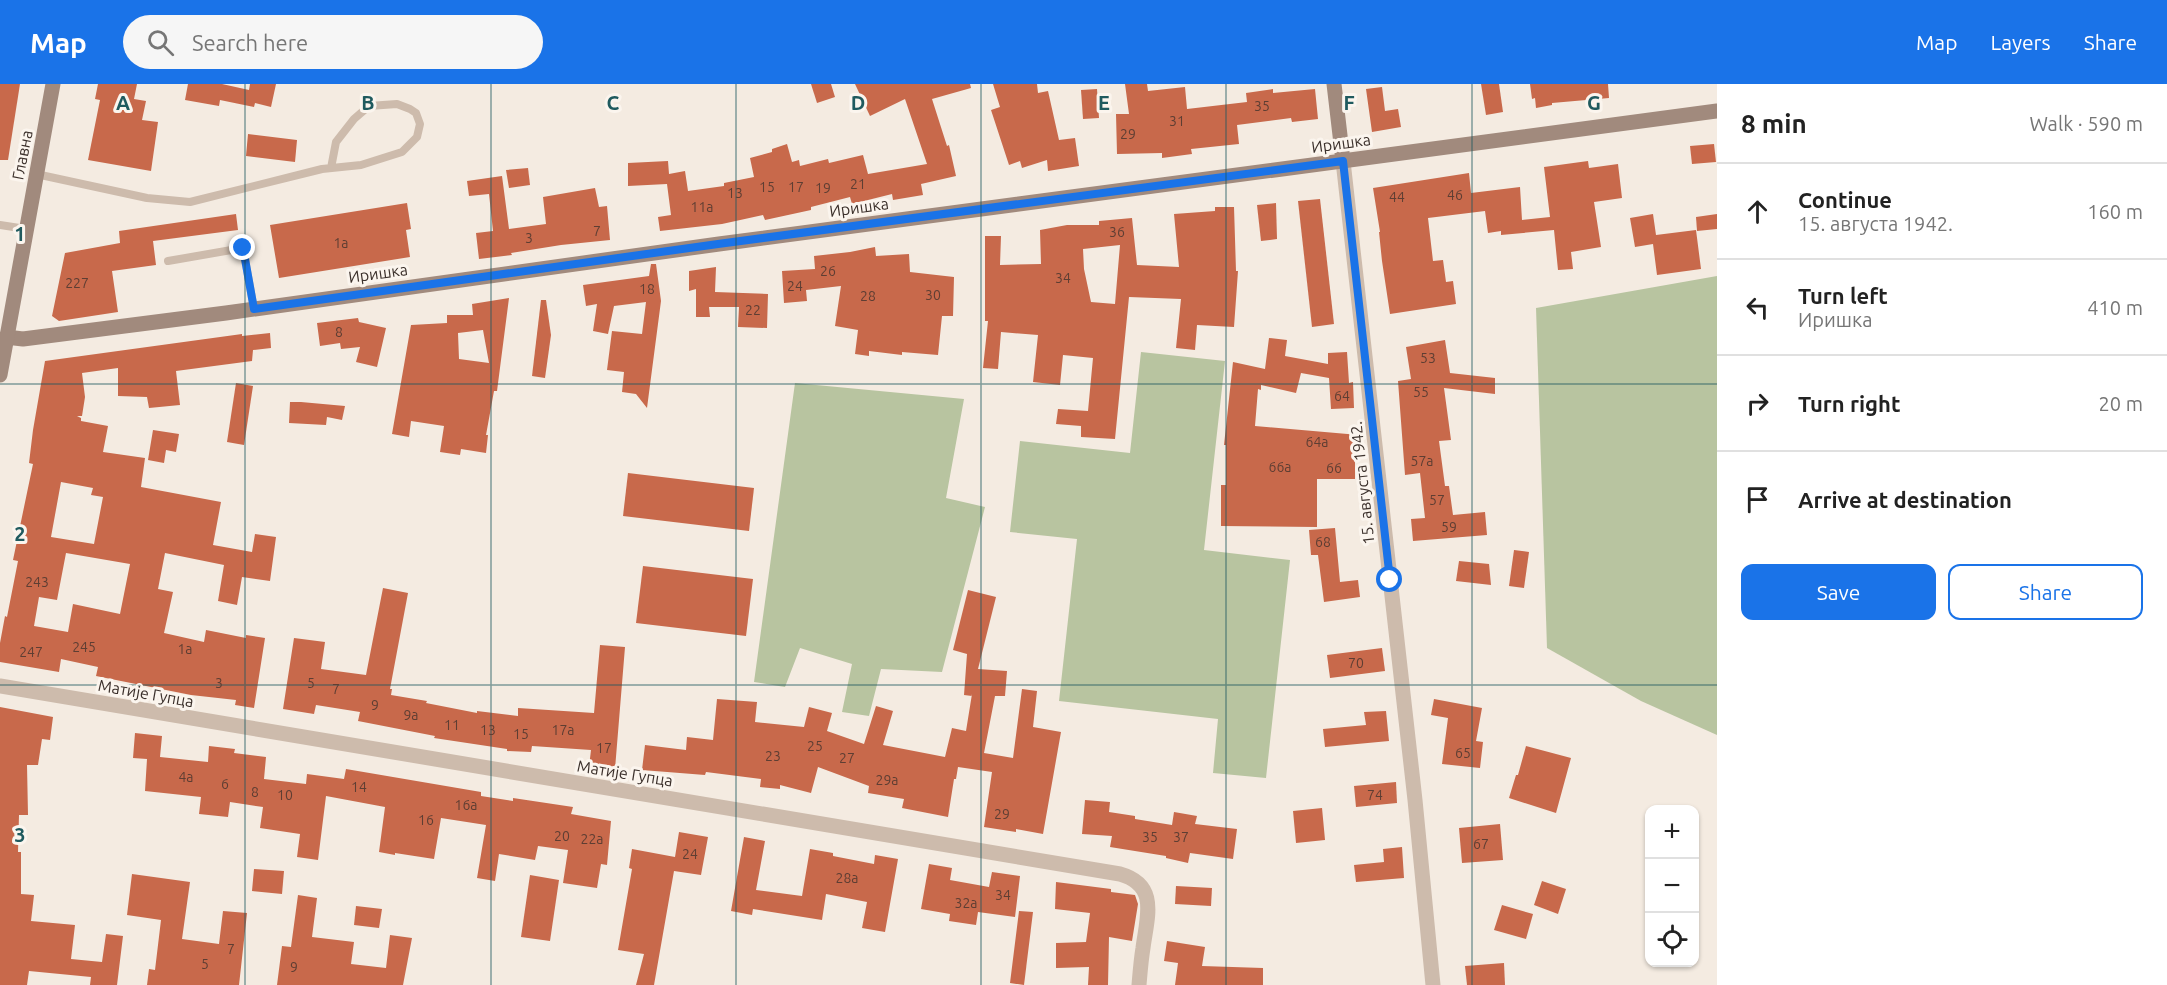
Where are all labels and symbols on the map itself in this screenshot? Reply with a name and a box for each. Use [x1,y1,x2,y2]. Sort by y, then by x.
text: A [116,91,130,114]
text: B [361,91,375,114]
text: C [607,91,620,114]
text: D [851,91,865,114]
text: E [1098,91,1110,114]
text: F [1343,91,1355,114]
text: G [1587,91,1601,114]
house number: 35 [1254,98,1270,114]
house number: 31 [1169,113,1185,129]
house number: 29 [1120,126,1136,142]
street label: Главна [8,129,36,181]
street label: Иришка [1310,130,1372,156]
house number: 21 [850,176,866,192]
house number: 15 [759,179,775,195]
house number: 17 [788,179,804,195]
house number: 19 [815,180,831,196]
house number: 13 [727,185,743,201]
house number: 46 [1447,187,1463,203]
house number: 44 [1389,189,1405,205]
street label: Иришка [828,194,890,220]
house number: 11a [691,199,714,215]
text: 1 [14,222,26,245]
house number: 7 [593,223,601,239]
house number: 36 [1109,224,1125,240]
house number: 3 [525,230,533,246]
route end [229,234,255,260]
house number: 1a [333,235,349,251]
street label: Иришка [347,260,409,286]
house number: 26 [820,263,836,279]
house number: 34 [1055,270,1071,286]
house number: 227 [65,275,89,291]
house number: 24 [787,278,803,294]
house number: 18 [639,281,655,297]
house number: 30 [925,287,941,303]
house number: 28 [860,288,876,304]
house number: 22 [745,302,761,318]
house number: 8 [335,324,343,340]
house number: 53 [1420,350,1436,366]
house number: 55 [1413,384,1429,400]
house number: 64 [1334,388,1350,404]
street label: 15. августа 1942. [1347,420,1377,546]
house number: 64a [1306,434,1329,450]
house number: 57a [1411,453,1434,469]
house number: 66a [1269,459,1292,475]
house number: 66 [1326,460,1342,476]
house number: 57 [1429,492,1445,508]
house number: 59 [1441,519,1457,535]
text: 2 [14,522,26,545]
house number: 68 [1315,534,1331,550]
route start [1376,566,1402,592]
house number: 243 [25,574,49,590]
house number: 245 [72,639,96,655]
house number: 1a [177,641,193,657]
house number: 247 [19,644,43,660]
house number: 70 [1348,655,1364,671]
house number: 3 [215,675,223,691]
house number: 5 [307,675,315,691]
street label: Матије Гупца [97,676,195,710]
house number: 7 [332,681,340,697]
house number: 9 [371,697,379,713]
house number: 9a [403,707,419,723]
house number: 11 [444,717,460,733]
house number: 13 [480,722,496,738]
house number: 17a [552,722,575,738]
house number: 15 [513,726,529,742]
house number: 25 [807,738,823,754]
house number: 17 [596,740,612,756]
house number: 65 [1455,745,1471,761]
house number: 23 [765,748,781,764]
house number: 27 [839,750,855,766]
street label: Матије Гупца [576,757,674,789]
house number: 4a [178,769,194,785]
house number: 29a [876,772,899,788]
house number: 6 [221,776,229,792]
house number: 14 [351,779,367,795]
house number: 8 [251,784,259,800]
house number: 10 [277,787,293,803]
house number: 74 [1367,787,1383,803]
house number: 16a [455,797,478,813]
house number: 29 [994,806,1010,822]
house number: 16 [418,812,434,828]
text: 3 [14,823,26,846]
house number: 20 [554,828,570,844]
house number: 35 [1142,829,1158,845]
house number: 37 [1173,829,1189,845]
house number: 22a [581,831,604,847]
house number: 67 [1473,836,1489,852]
house number: 24 [682,846,698,862]
house number: 28a [836,870,859,886]
house number: 34 [995,887,1011,903]
house number: 32a [955,895,978,911]
house number: 7 [227,941,235,957]
house number: 5 [201,956,209,972]
house number: 9 [290,959,298,975]

